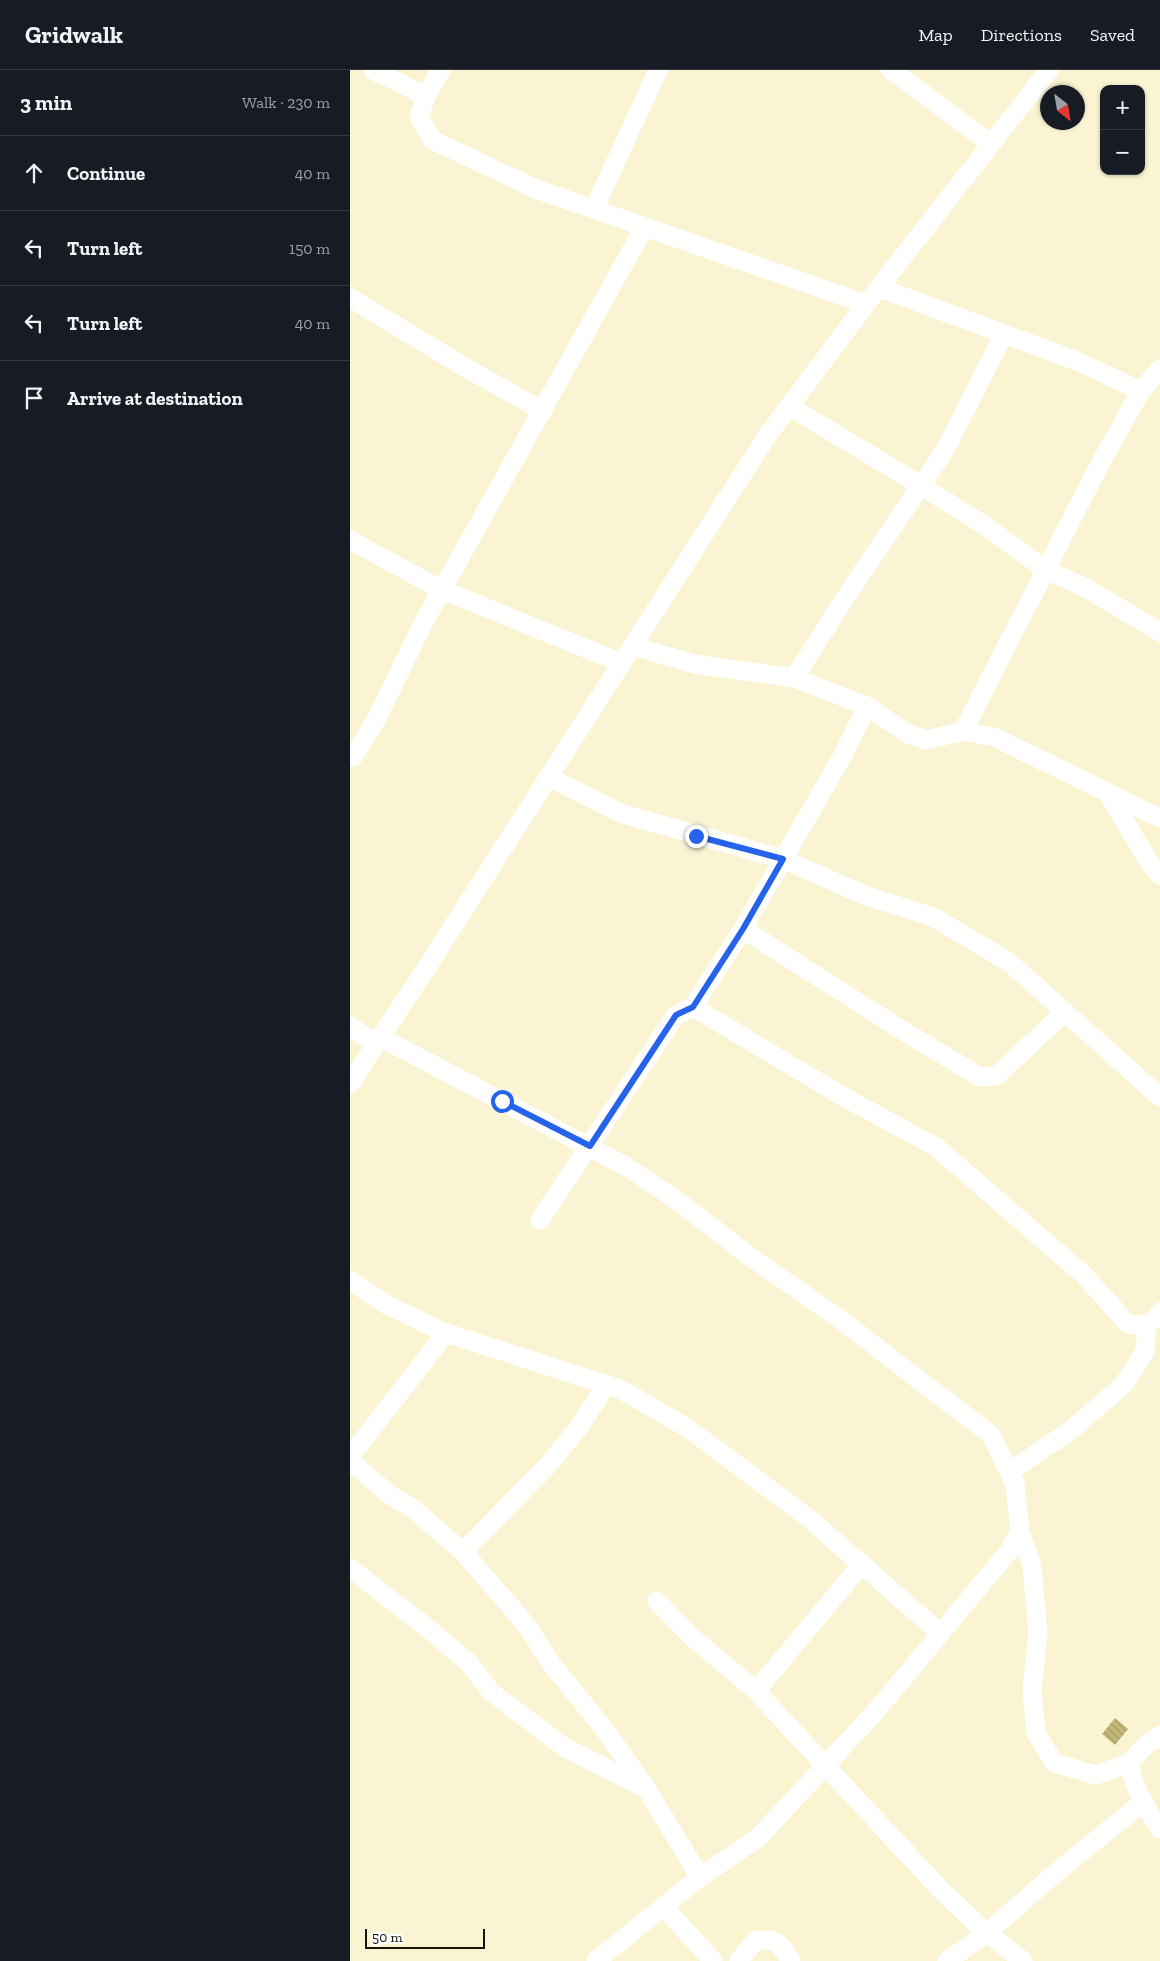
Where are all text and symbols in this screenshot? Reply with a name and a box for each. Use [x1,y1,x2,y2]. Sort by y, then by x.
text: Gridwalk [25,20,123,49]
text: Map [918,24,953,46]
text: Directions [981,24,1062,46]
text: Saved [1090,24,1135,46]
north arrow [1040,85,1085,130]
map controls [1100,85,1145,175]
button: + [1100,85,1145,130]
text: 3 min [20,90,72,115]
text: Walk · 230 m [242,93,330,112]
button: − [1100,130,1145,175]
icon: ahead [20,159,48,187]
text: Continue [67,162,145,185]
text: 40 m [295,164,330,183]
icon: left [20,234,48,262]
text: Turn left [67,237,142,260]
text: 150 m [289,239,330,258]
icon: left [20,309,48,337]
text: Turn left [67,312,142,335]
text: 40 m [295,314,330,333]
icon: arrive [20,384,48,412]
text: Arrive at destination [67,387,243,410]
route end [685,825,708,848]
route start [491,1090,514,1113]
scale bar [365,1926,485,1949]
text: 50 m [372,1929,403,1946]

